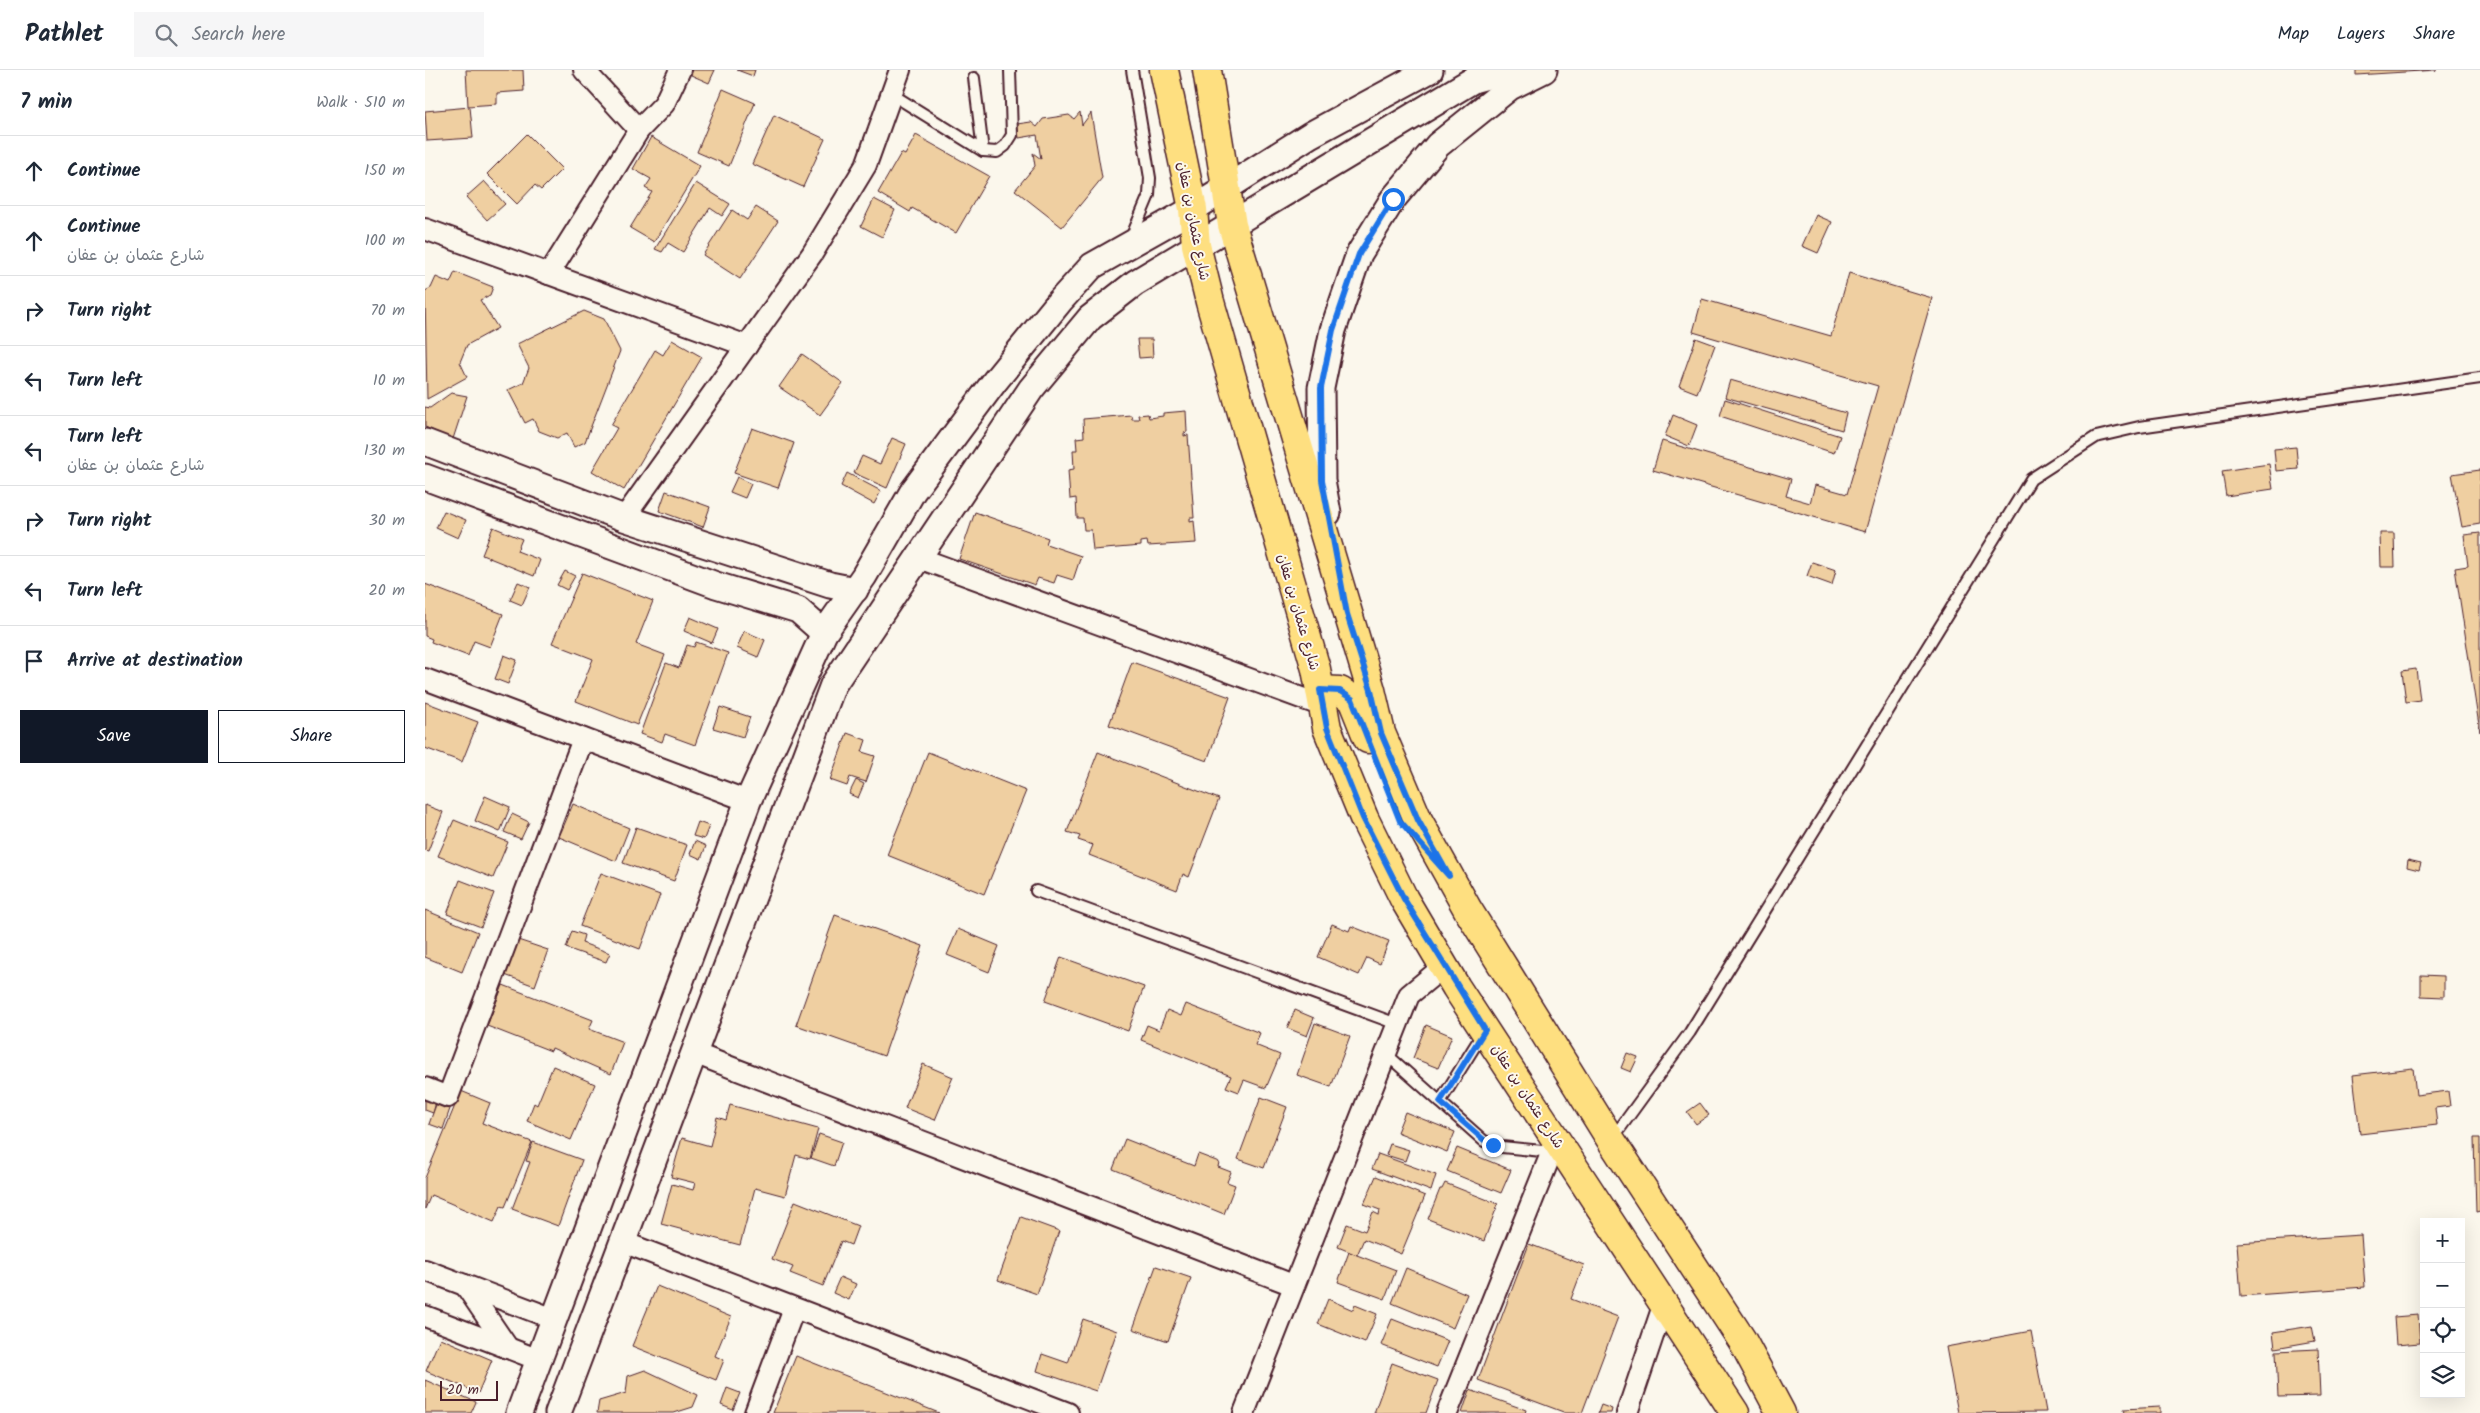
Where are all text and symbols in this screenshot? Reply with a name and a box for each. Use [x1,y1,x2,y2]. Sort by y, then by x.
search box [134,12,484,57]
text: Pathlet [25,15,104,54]
text: Search here [192,20,285,50]
text: Map [2278,20,2309,49]
text: Layers [2337,20,2385,49]
text: Share [2413,20,2455,49]
icon: search [152,21,180,49]
text: 7 min [20,86,72,119]
text: Walk · 510 m [316,90,405,115]
text: Continue [67,156,140,186]
icon: ahead [20,157,48,185]
text: 150 m [364,158,405,183]
street label: شارع عثمان بن عفان [1171,160,1215,282]
route start [1382,188,1405,211]
text: Continue [67,212,140,242]
icon: ahead [20,227,48,255]
text: 100 m [365,228,405,253]
text: شارع عثمان بن عفان [67,243,205,268]
text: Turn right [67,296,152,326]
icon: right [20,297,48,325]
text: 70 m [370,298,405,323]
text: Turn left [67,366,142,396]
icon: left [20,367,48,395]
text: 10 m [373,368,405,393]
text: Turn left [67,422,142,452]
icon: left [20,437,48,465]
text: 130 m [364,438,405,463]
text: شارع عثمان بن عفان [67,453,205,478]
text: Turn right [67,506,152,536]
icon: right [20,507,48,535]
text: 30 m [369,508,405,533]
street label: شارع عثمان بن عفان [1271,551,1325,673]
text: Turn left [67,576,142,606]
icon: left [20,577,48,605]
text: 20 m [369,578,405,603]
text: Arrive at destination [67,646,243,676]
icon: arrive [20,647,48,675]
button: Save [20,710,208,763]
button: Share [218,710,405,763]
street label: شارع عثمان بن عفان [1485,1040,1569,1153]
route end [1482,1134,1505,1157]
map controls [2420,1218,2465,1398]
button: + [2420,1218,2465,1263]
button: − [2420,1263,2465,1308]
button: locate [2420,1308,2465,1353]
button: layers [2420,1353,2465,1398]
scale bar [440,1378,497,1401]
text: 20 m [447,1379,479,1401]

